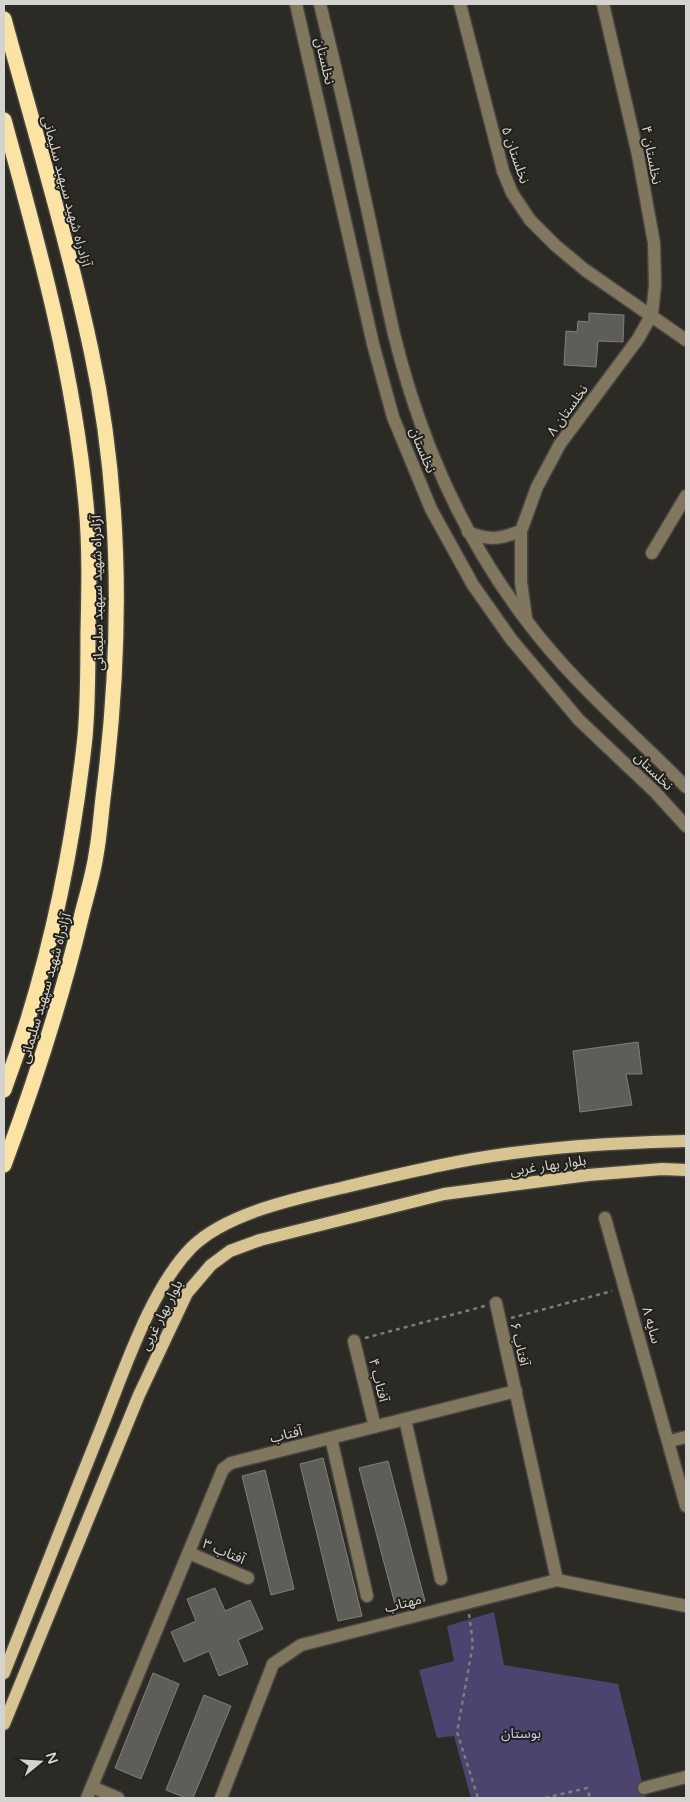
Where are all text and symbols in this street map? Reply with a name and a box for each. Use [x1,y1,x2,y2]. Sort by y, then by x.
street label: نخلستان [311,36,338,86]
street label: آزادراه شهید سپهبد سلیمانی [37,114,95,270]
street label: نخلستان ۵ [498,124,533,186]
street label: نخلستان ۴ [638,124,666,186]
street label: نخلستان ۸ [543,381,592,439]
street label: نخلستان [406,425,439,476]
street label: آزادراه شهید سپهبد سلیمانی [88,514,108,671]
street label: نخلستان [631,749,677,794]
street label: آزادراه شهید سپهبد سلیمانی [16,910,76,1066]
street label: بلوار بهار غربی [509,1152,587,1179]
street label: بلوار بهار غربی [136,1277,187,1353]
street label: سایه ۸ [638,1305,665,1346]
street label: آفتاب ۶ [506,1321,533,1369]
street label: آفتاب ۴ [365,1357,392,1405]
street label: آفتاب [268,1422,305,1447]
street label: آفتاب ۳ [200,1535,248,1568]
street label: مهتاب [383,1591,423,1616]
park label: بوستان [501,1725,541,1742]
north arrow [15,1737,65,1787]
text: N [42,1750,62,1766]

